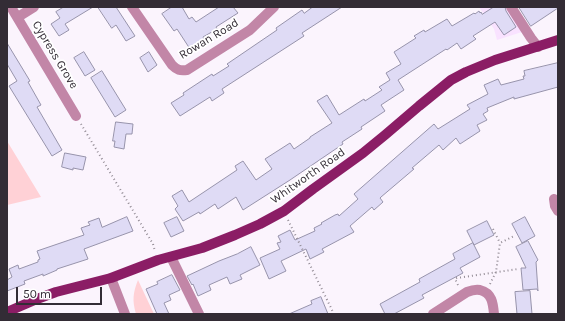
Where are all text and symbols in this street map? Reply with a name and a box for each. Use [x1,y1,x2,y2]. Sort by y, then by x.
street label: Rowan Road [177,16,241,62]
street label: Cypress Grove [29,18,81,92]
street label: Whitworth Road [268,145,348,207]
scale bar [18,279,104,305]
text: 50 m [23,287,51,301]

